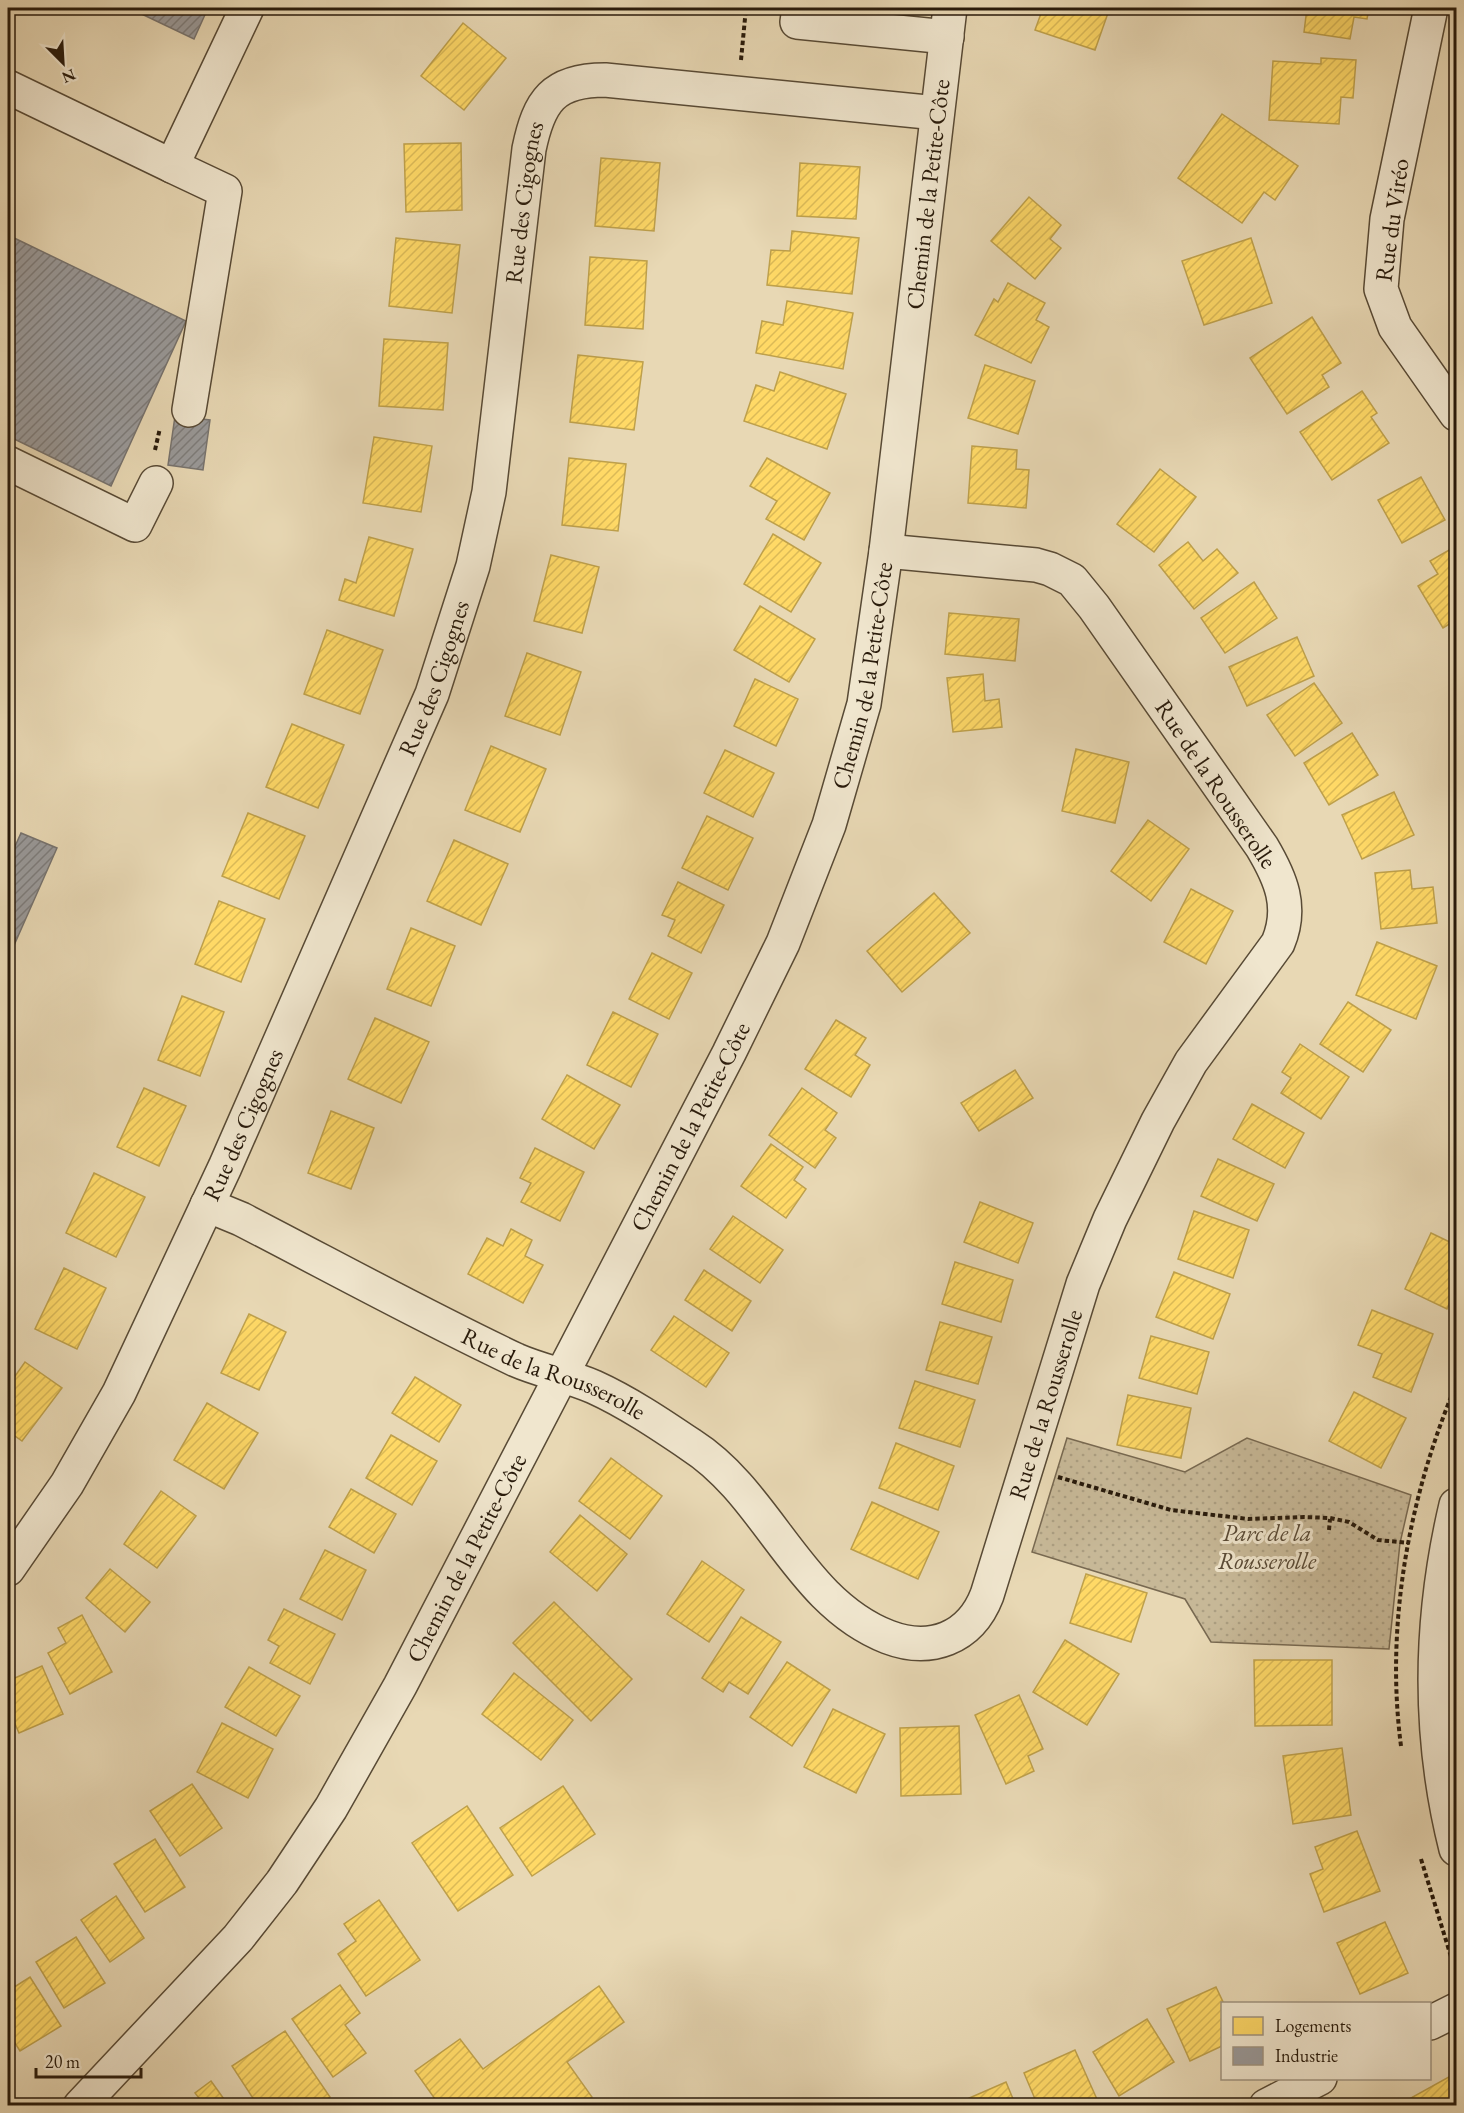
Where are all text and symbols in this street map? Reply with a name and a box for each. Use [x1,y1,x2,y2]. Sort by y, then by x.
north arrow [33,33,93,93]
text: N [59,64,79,88]
street label: Chemin de la Petite-Côte [899,77,956,311]
street label: Rue des Cigognes [497,117,551,285]
street label: Rue du Viréo [1368,156,1416,284]
street label: Chemin de la Petite-Côte [824,560,899,793]
street label: Rue des Cigognes [391,596,476,761]
street label: Rue de la Rousserolle [1148,693,1284,874]
street label: Chemin de la Petite-Côte [623,1017,757,1236]
street label: Rue des Cigognes [195,1043,290,1206]
street label: Rue de la Rousserolle [1001,1305,1089,1503]
street label: Rue de la Rousserolle [457,1320,652,1427]
street label: Chemin de la Petite-Côte [399,1448,533,1668]
park label: Parc de la Rousserolle [1218,1517,1317,1576]
legend [1221,2002,1431,2080]
text: Logements [1275,2014,1351,2037]
scale bar [36,2041,141,2079]
text: Industrie [1275,2044,1338,2067]
text: 20 m [45,2050,80,2073]

